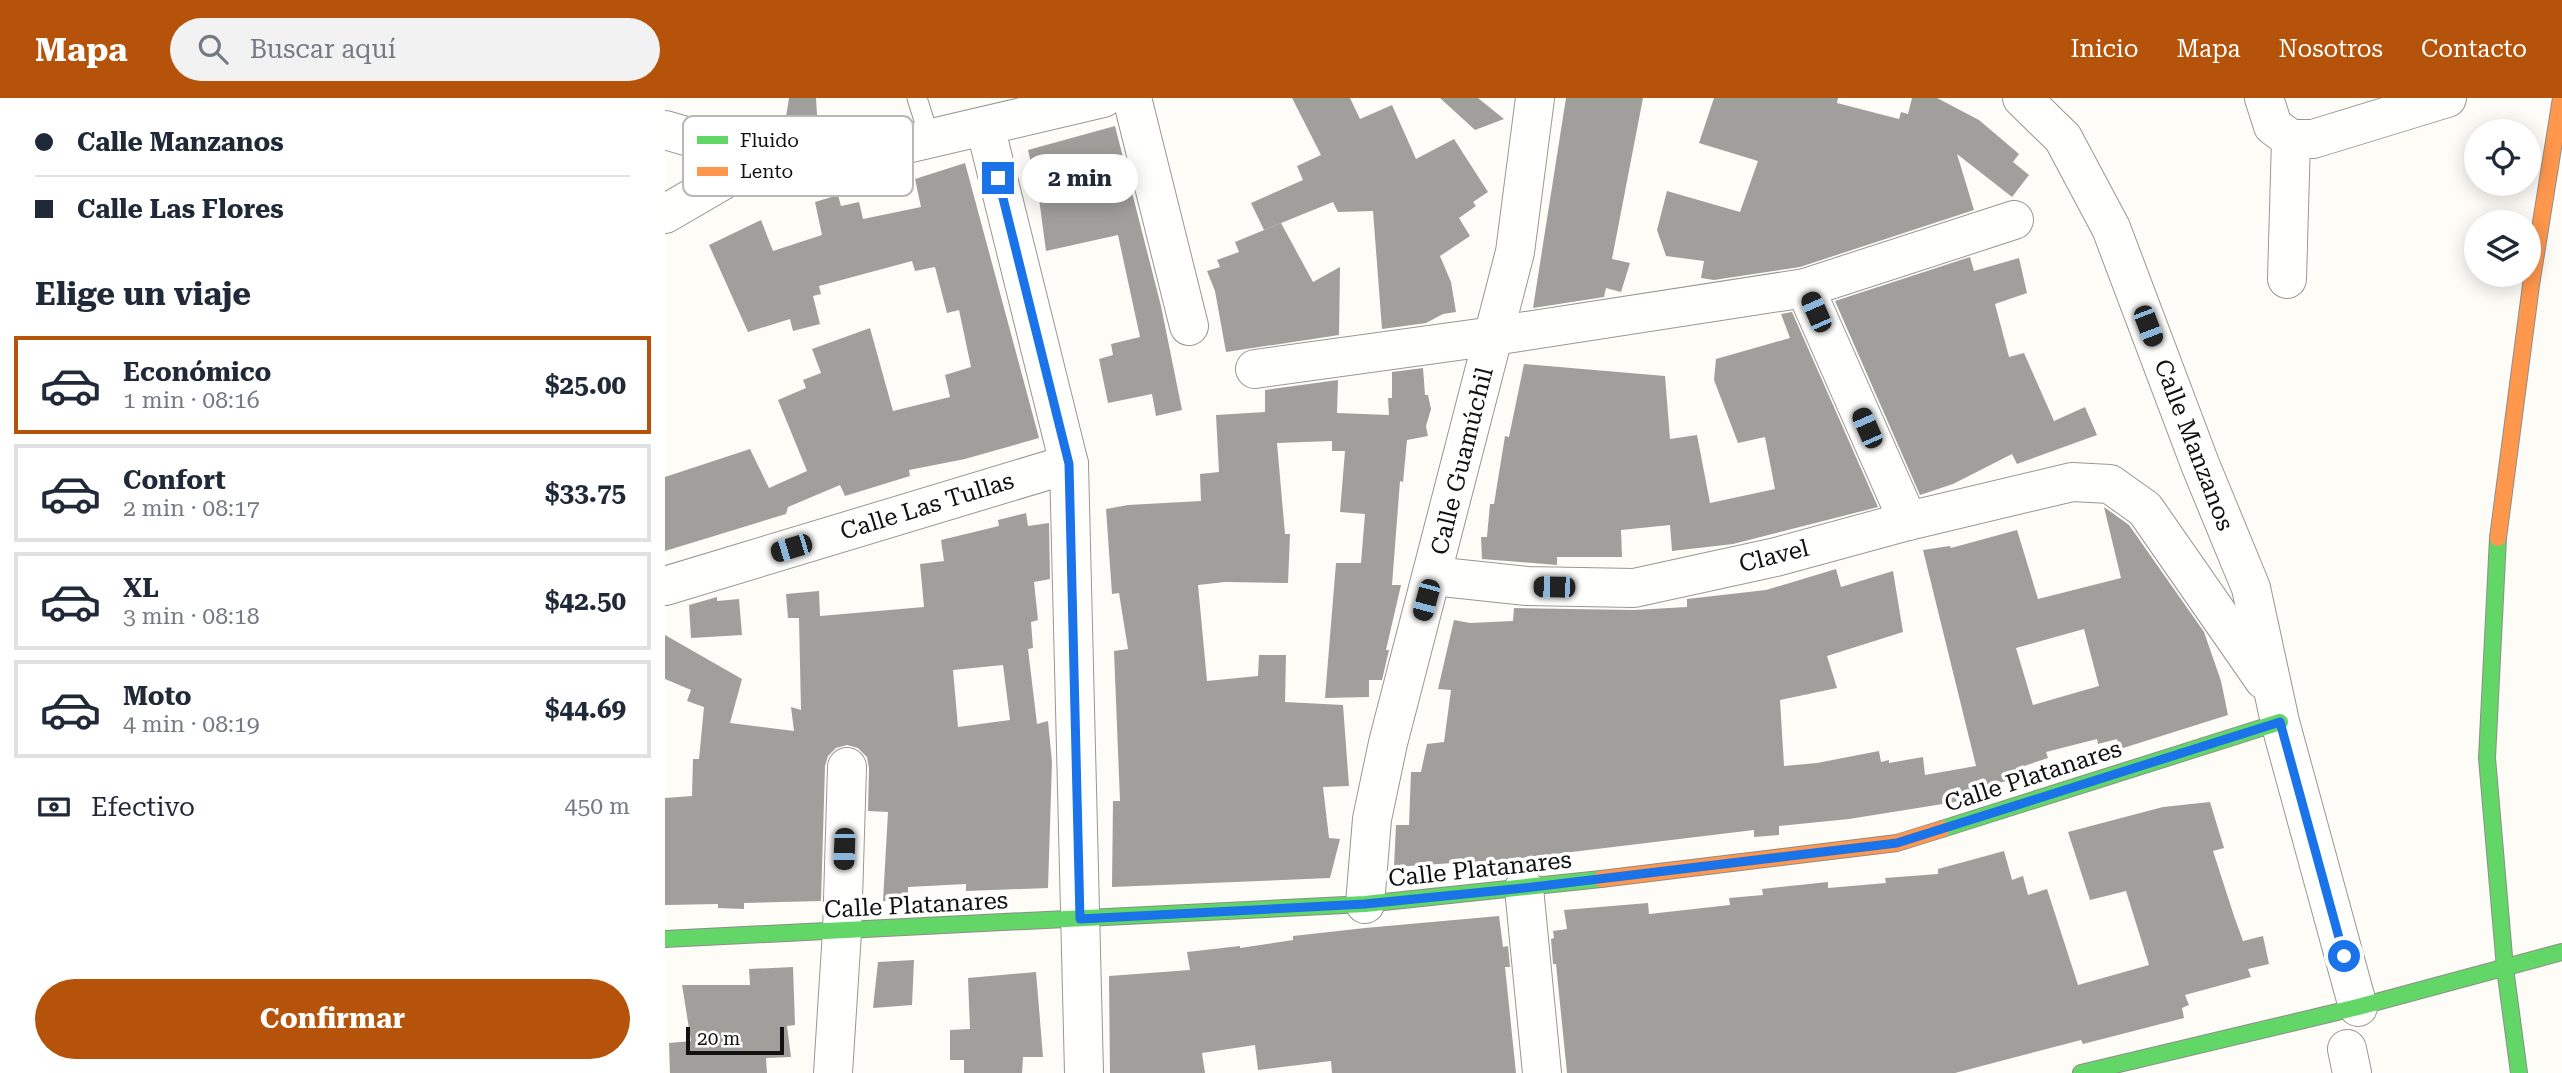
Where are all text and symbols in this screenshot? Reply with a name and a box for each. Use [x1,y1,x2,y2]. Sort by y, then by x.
search box [170,18,660,81]
text: Mapa [35,30,128,69]
icon: search [194,30,232,68]
text: Buscar aquí [250,34,396,64]
text: Inicio [2070,35,2138,63]
text: Mapa [2176,35,2241,63]
text: Nosotros [2279,35,2383,63]
text: Contacto [2421,35,2527,63]
legend [683,116,913,196]
map controls [2464,119,2541,287]
button: locate [2464,119,2541,196]
text: Calle Manzanos [77,127,284,157]
text: Fluido [740,129,799,152]
callout: 2 min [1023,154,1138,202]
text: Lento [740,160,793,183]
route end [982,162,1014,194]
text: 2 min [1048,165,1112,192]
text: Calle Las Flores [77,194,284,224]
button: layers [2464,210,2541,287]
text: Elige un viaje [35,275,251,313]
car [1798,289,1835,335]
car [2131,303,2166,349]
icon: car [39,354,102,417]
street label: Calle Manzanos [2148,355,2240,535]
text: Económico [123,357,271,387]
street label: Calle Guamúchil [1425,364,1499,558]
text: $25.00 [545,370,626,400]
text: 1 min · 08:16 [123,387,260,414]
car [1849,405,1886,451]
icon: car [39,462,102,525]
text: Confort [123,465,226,495]
street label: Calle Las Tullas [837,466,1017,546]
text: $33.75 [545,478,626,508]
text: 2 min · 08:17 [123,495,260,522]
car [768,532,815,564]
street label: Clavel [1736,534,1812,578]
icon: car [39,570,102,633]
text: XL [123,573,159,603]
car [1533,576,1576,598]
car [1411,577,1442,623]
text: $42.50 [545,586,626,616]
text: 3 min · 08:18 [123,603,260,630]
icon: car [39,678,102,741]
text: Moto [123,681,192,711]
text: $44.69 [545,694,626,724]
text: 4 min · 08:19 [123,711,260,738]
street label: Calle Platanares [1941,734,2125,818]
icon: cash [35,788,73,826]
text: Efectivo [91,792,195,822]
text: 450 m [565,793,630,820]
car [833,828,856,870]
street label: Calle Platanares [1387,845,1573,893]
street label: Calle Platanares [823,886,1009,924]
route start [2328,940,2360,972]
button: Confirmar [35,979,630,1059]
scale bar [686,1024,784,1056]
text: 20 m [697,1027,740,1050]

